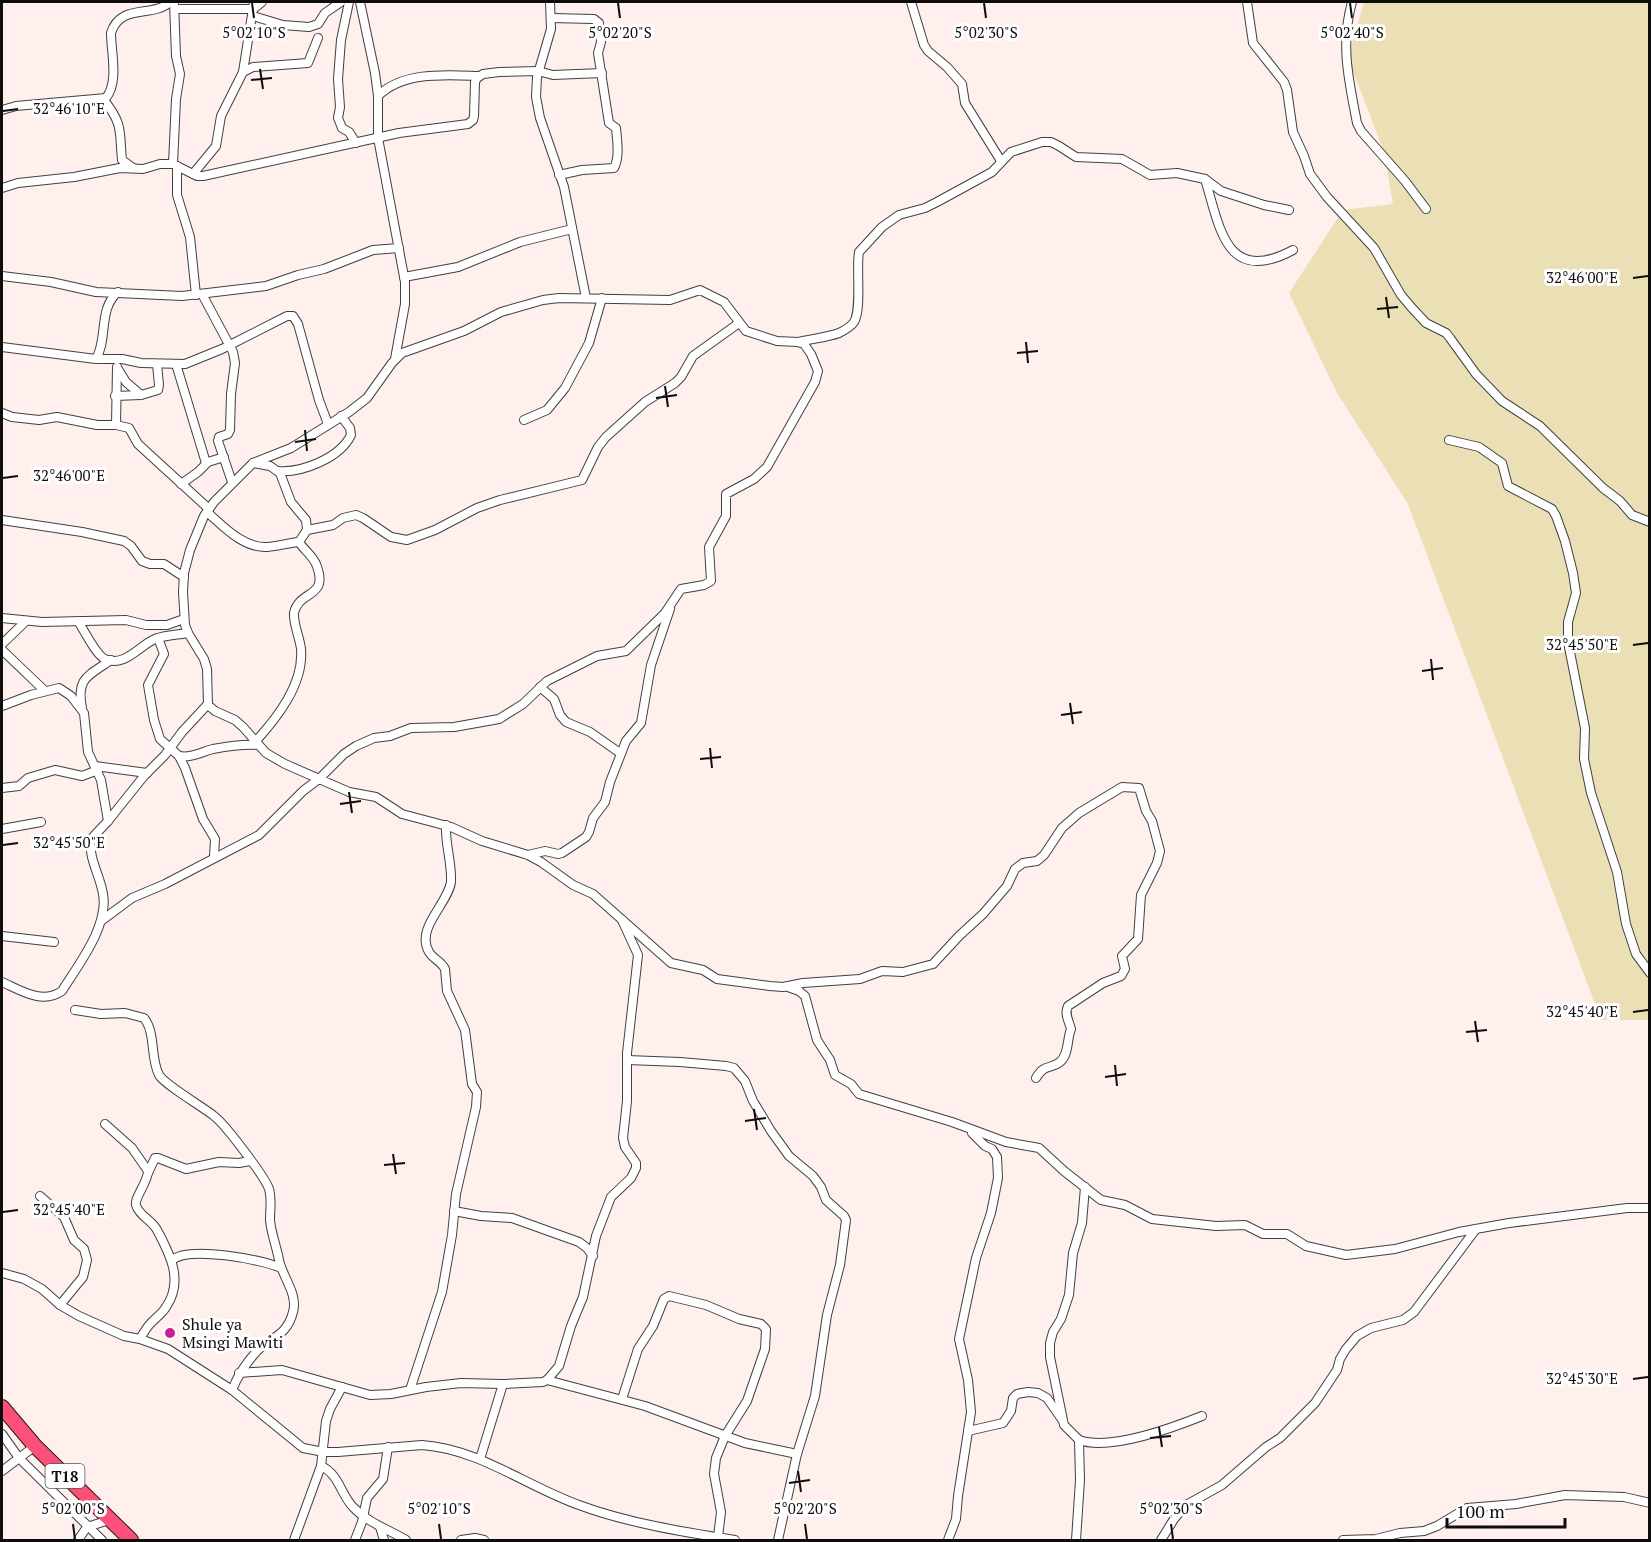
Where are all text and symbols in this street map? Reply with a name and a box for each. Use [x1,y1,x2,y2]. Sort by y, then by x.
text: 5°02'10"S [222,22,286,42]
text: 5°02'20"S [588,22,652,42]
text: 5°02'30"S [954,22,1018,42]
text: 5°02'40"S [1320,22,1384,42]
text: 32°46'10"E [33,98,105,118]
text: 32°46'00"E [1546,267,1618,287]
text: 32°46'00"E [33,465,105,485]
text: 32°45'50"E [1546,634,1618,654]
text: 32°45'50"E [33,832,105,852]
text: 32°45'40"E [1546,1001,1618,1021]
text: 32°45'40"E [33,1199,105,1219]
place label: Shule ya Msingi Mawiti [182,1313,284,1353]
marker: Shule ya Msingi Mawiti [163,1326,177,1340]
text: 32°45'30"E [1546,1368,1618,1388]
road number: T18 [46,1464,84,1488]
scale bar [1447,1491,1566,1529]
text: 5°02'00"S [41,1498,105,1518]
text: 5°02'10"S [407,1498,471,1518]
text: 5°02'20"S [773,1498,837,1518]
text: 5°02'30"S [1139,1498,1203,1518]
text: 100 m [1456,1499,1505,1523]

